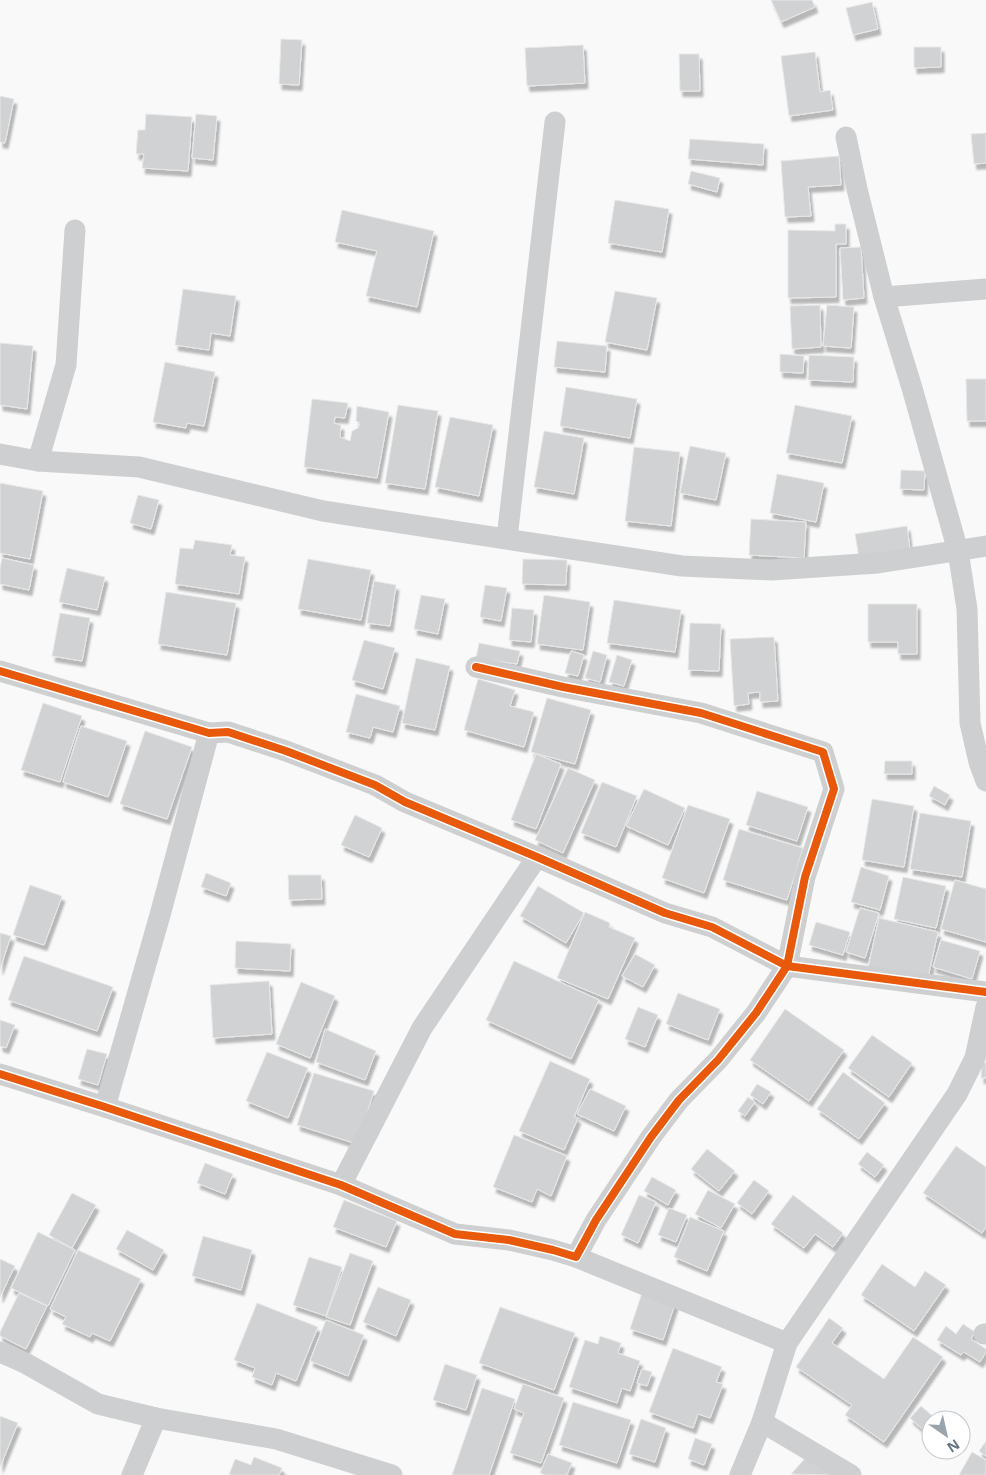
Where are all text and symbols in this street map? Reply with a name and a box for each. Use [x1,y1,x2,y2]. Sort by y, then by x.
north arrow [921,1410,971,1460]
text: N [944,1435,964,1457]

